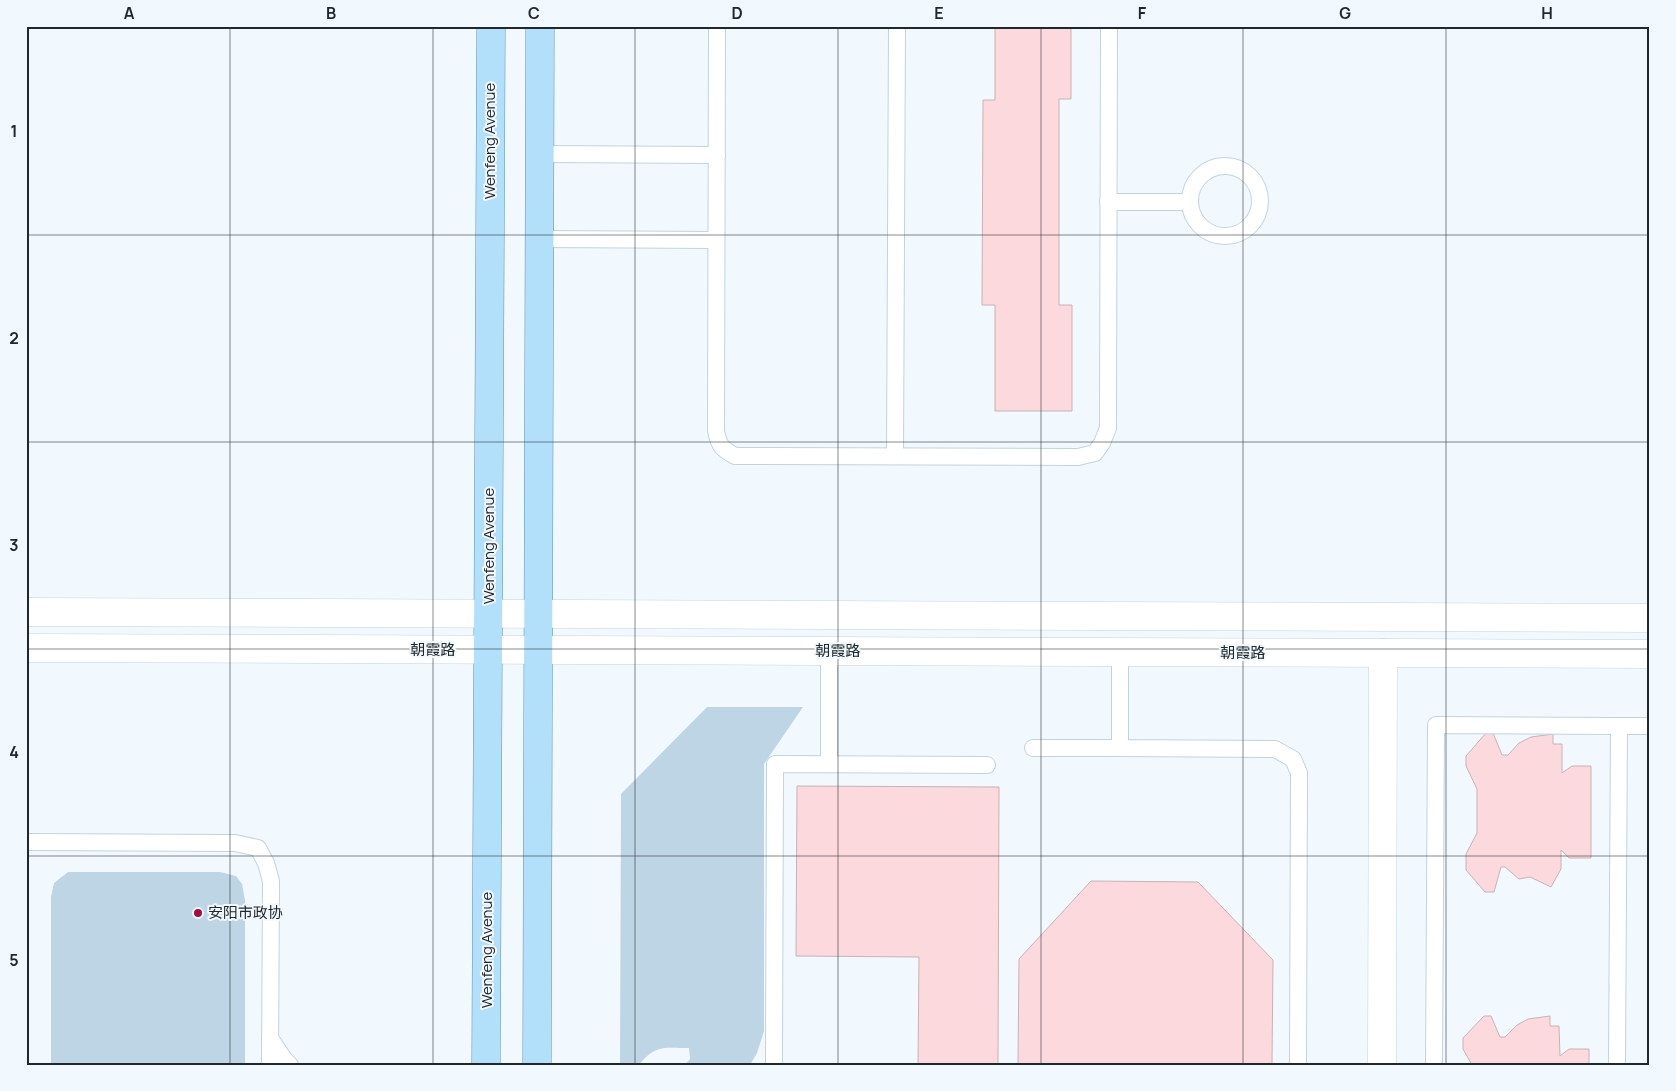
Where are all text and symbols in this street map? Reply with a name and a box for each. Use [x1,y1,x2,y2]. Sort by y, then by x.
text: A [124,2,135,24]
text: B [326,2,336,24]
text: C [528,2,540,24]
text: D [731,2,743,24]
text: E [934,2,944,24]
text: F [1138,2,1147,24]
text: G [1339,2,1351,24]
text: H [1541,2,1553,24]
street label: Wenfeng Avenue [479,83,500,199]
text: 1 [10,120,18,142]
text: 2 [9,327,19,349]
street label: Wenfeng Avenue [478,488,499,604]
text: 3 [9,534,19,556]
street label: 朝霞路 [410,639,456,660]
street label: 朝霞路 [815,640,861,661]
street label: 朝霞路 [1220,642,1266,663]
text: 4 [9,741,19,763]
street label: Wenfeng Avenue [476,892,497,1008]
place label: 安阳市政协 [208,902,283,923]
marker: 安阳市政协 [192,907,204,919]
text: 5 [9,949,19,971]

